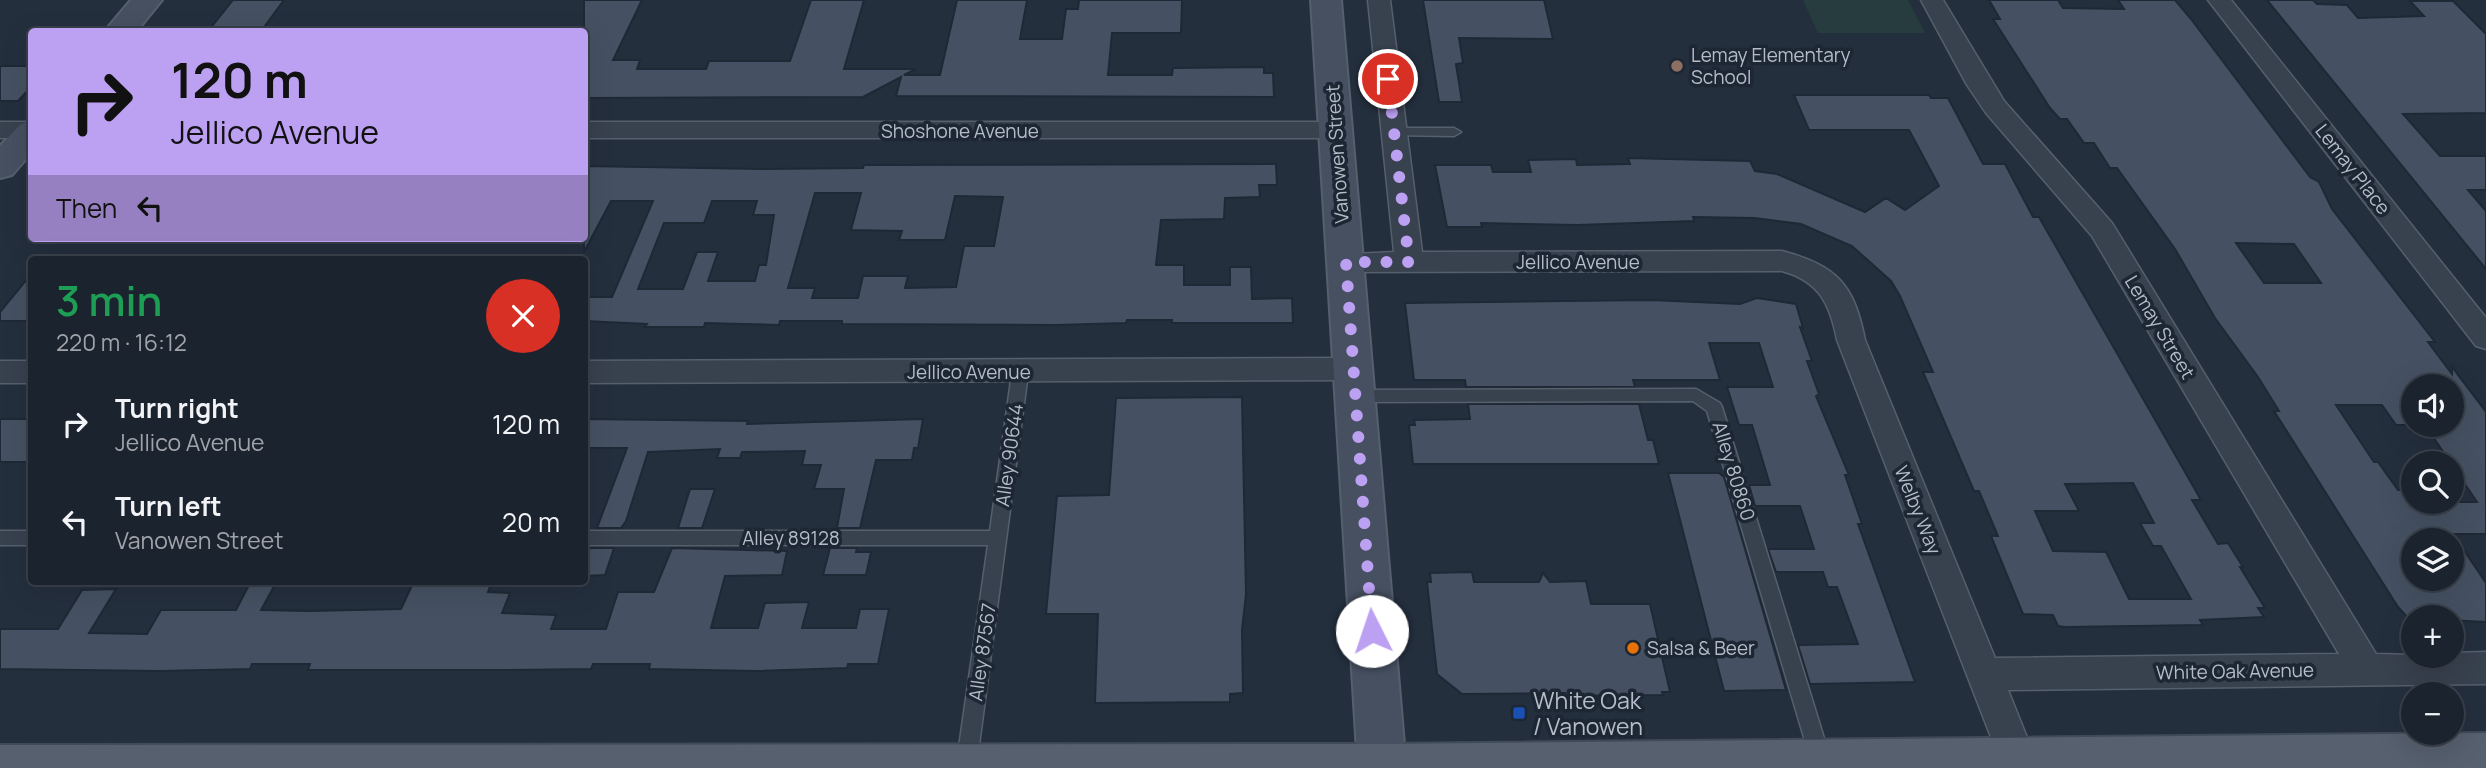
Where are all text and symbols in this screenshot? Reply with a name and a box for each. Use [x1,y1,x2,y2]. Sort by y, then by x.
place label: Lemay Elementary School [1691,42,1851,90]
text: 120 m [171,46,308,113]
pin [1358,49,1418,109]
icon: right [56,56,147,147]
marker: Lemay Elementary School [1669,58,1685,74]
icon: arrive [1369,60,1407,98]
street label: Vanowen Street [1319,84,1355,224]
text: Jellico Avenue [171,110,379,154]
street label: Shoshone Avenue [881,118,1039,144]
street label: Lemay Place [2309,118,2397,220]
icon: left [131,189,169,227]
text: Then [56,190,117,226]
street label: Jellico Avenue [1516,249,1640,275]
street label: Lemay Street [2119,270,2201,384]
text: 3 min [56,271,162,329]
button: close [486,279,560,353]
text: 220 m · 16:12 [56,326,187,358]
street label: Jellico Avenue [907,359,1031,385]
map controls [2401,374,2464,745]
button: sound [2401,374,2464,437]
text: Turn right [115,390,239,426]
street label: Alley 90644 [989,402,1029,508]
icon: right [56,405,94,443]
text: 120 m [492,406,560,442]
street label: Alley 80860 [1707,418,1761,524]
text: Jellico Avenue [115,426,265,458]
button: search [2401,451,2464,514]
street label: Welby Way [1888,462,1948,558]
text: Turn left [115,488,222,524]
icon: left [56,503,94,541]
text: 20 m [502,504,560,540]
text: Vanowen Street [115,524,283,556]
street label: Alley 89128 [742,525,840,551]
button: layers [2401,528,2464,591]
position arrow [1335,594,1409,668]
street label: Alley 87567 [962,601,1002,703]
button: + [2401,605,2464,668]
place label: Salsa & Beer [1647,635,1755,661]
marker: Salsa & Beer [1625,640,1641,656]
street label: White Oak Avenue [2156,657,2314,685]
button: − [2401,682,2464,745]
place label: White Oak / Vanowen [1533,684,1643,742]
marker: White Oak / Vanowen [1511,705,1527,721]

